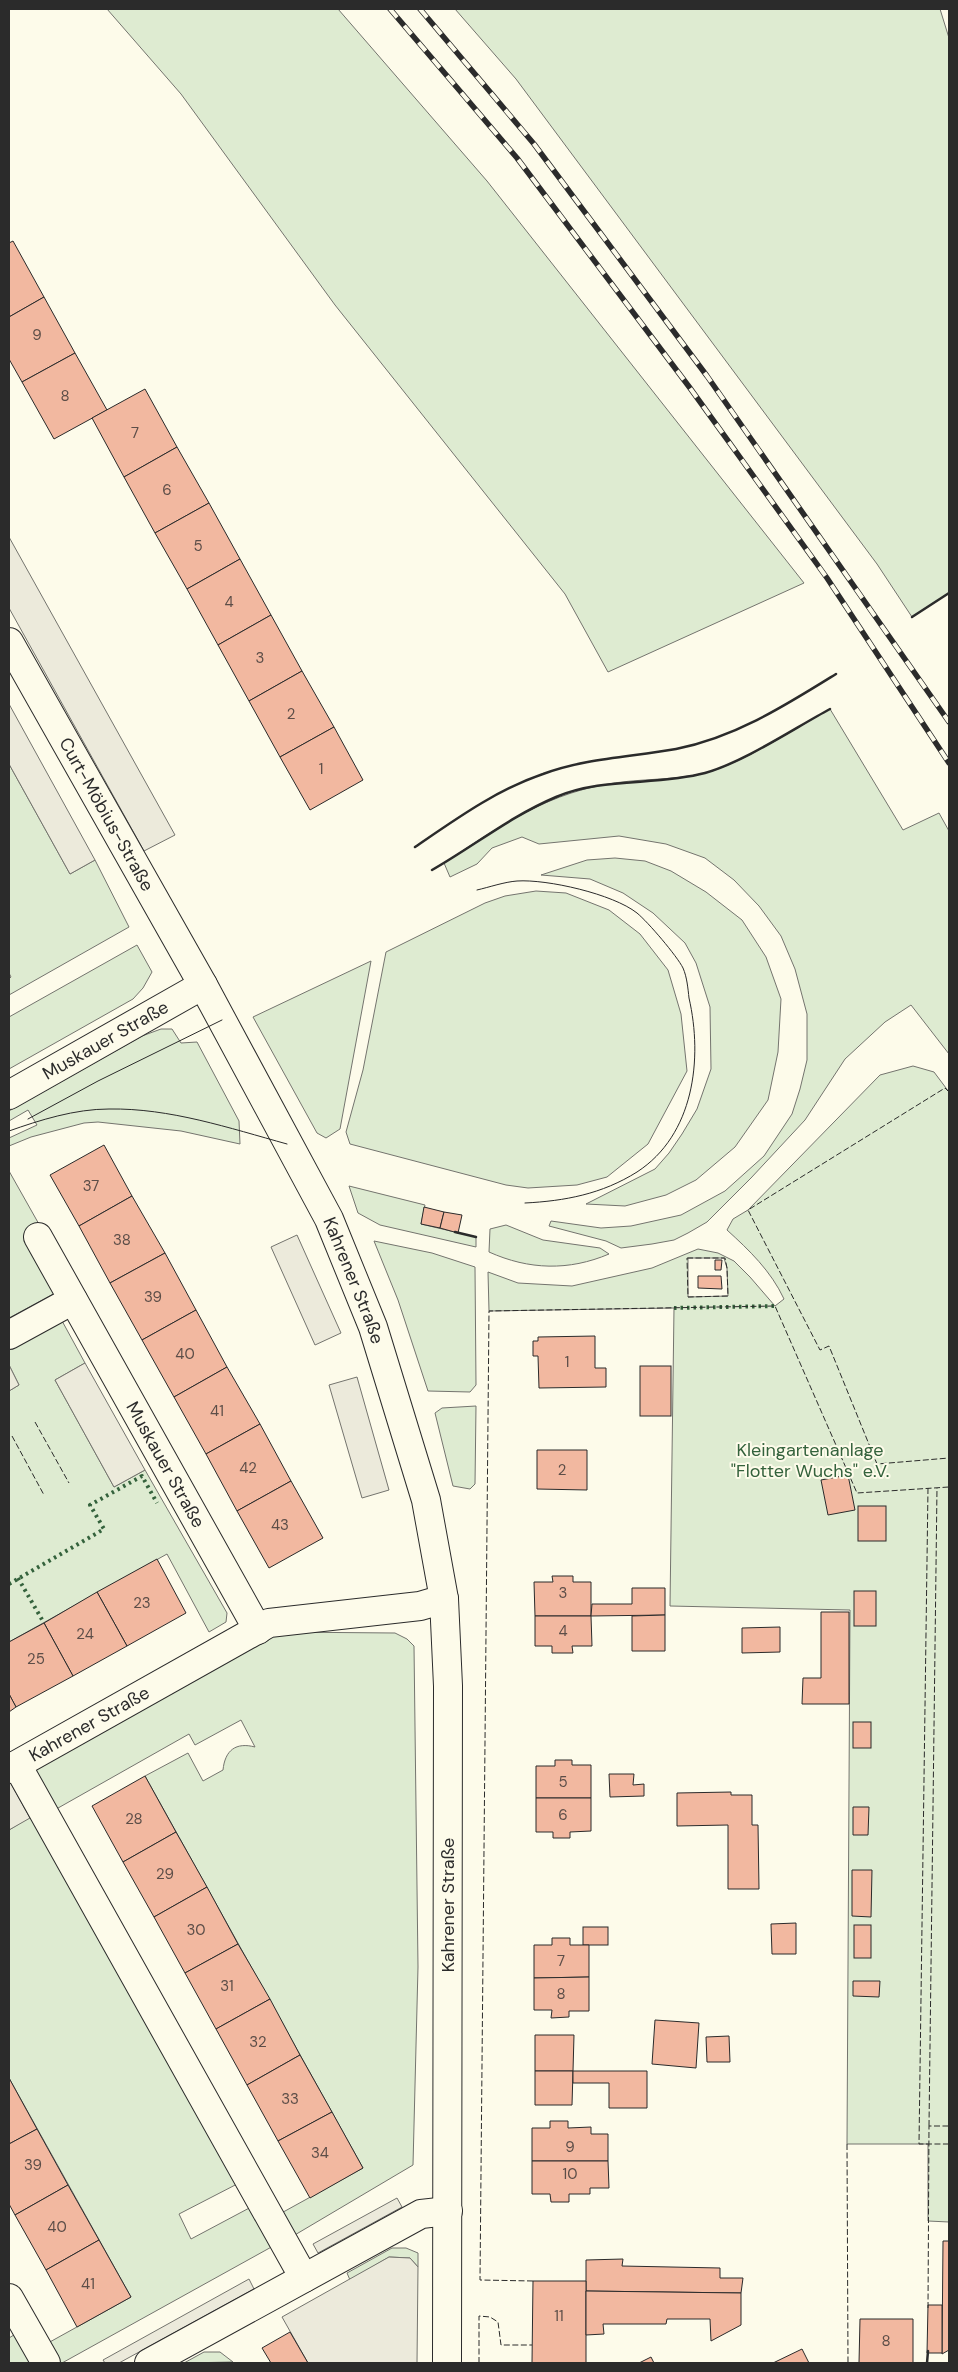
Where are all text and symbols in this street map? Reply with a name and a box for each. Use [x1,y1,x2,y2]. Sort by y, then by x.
house number: 9 [32,325,42,345]
house number: 8 [60,386,70,406]
house number: 7 [131,423,139,443]
house number: 6 [162,480,172,500]
house number: 5 [193,536,203,556]
house number: 4 [224,592,234,612]
house number: 3 [256,648,264,668]
house number: 2 [287,704,295,724]
street label: Curt-Möbius-Straße [53,733,160,896]
house number: 1 [319,759,323,779]
street label: Muskauer Straße [38,995,173,1086]
house number: 37 [83,1176,99,1196]
street label: Kahrener Straße [317,1213,389,1347]
house number: 38 [113,1230,131,1250]
house number: 39 [144,1287,162,1307]
house number: 40 [175,1344,195,1364]
house number: 1 [565,1352,569,1372]
street label: Muskauer Straße [121,1397,210,1532]
house number: 41 [210,1401,224,1421]
park label: Kleingartenanlage "Flotter Wuchs" e.V. [731,1438,889,1483]
house number: 42 [239,1458,257,1478]
house number: 2 [558,1460,566,1480]
house number: 43 [271,1515,289,1535]
house number: 3 [559,1583,567,1603]
house number: 23 [133,1593,151,1613]
house number: 4 [558,1621,568,1641]
house number: 24 [76,1624,94,1644]
house number: 25 [27,1649,45,1669]
street label: Kahrener Straße [25,1680,154,1767]
house number: 5 [558,1772,568,1792]
house number: 6 [558,1805,568,1825]
house number: 28 [125,1809,143,1829]
street label: Kahrener Straße [436,1838,460,1972]
house number: 29 [156,1864,174,1884]
house number: 30 [186,1920,206,1940]
house number: 7 [557,1951,565,1971]
house number: 31 [220,1976,234,1996]
house number: 8 [556,1984,566,2004]
house number: 32 [249,2032,267,2052]
house number: 33 [281,2089,299,2109]
house number: 9 [565,2137,575,2157]
house number: 34 [311,2143,329,2163]
house number: 39 [24,2155,42,2175]
house number: 10 [563,2164,577,2184]
house number: 40 [47,2217,67,2237]
house number: 41 [81,2274,95,2294]
house number: 11 [554,2306,564,2326]
house number: 8 [881,2331,891,2351]

